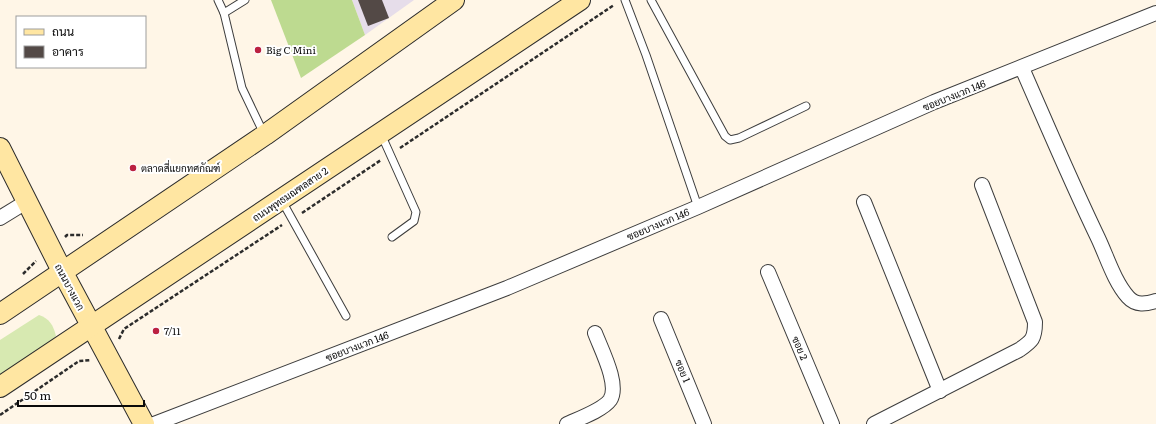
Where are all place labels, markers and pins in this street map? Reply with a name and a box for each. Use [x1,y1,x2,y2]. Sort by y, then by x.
place label: Big C Mini [266,42,316,57]
marker: Big C Mini [253,45,263,55]
place label: ตลาดสี่แยกทศกัณฑ์ [141,160,220,175]
marker: ตลาดสี่แยกทศกัณฑ์ [128,163,138,173]
place label: 7/11 [164,323,181,338]
marker: 7/11 [151,326,161,336]

